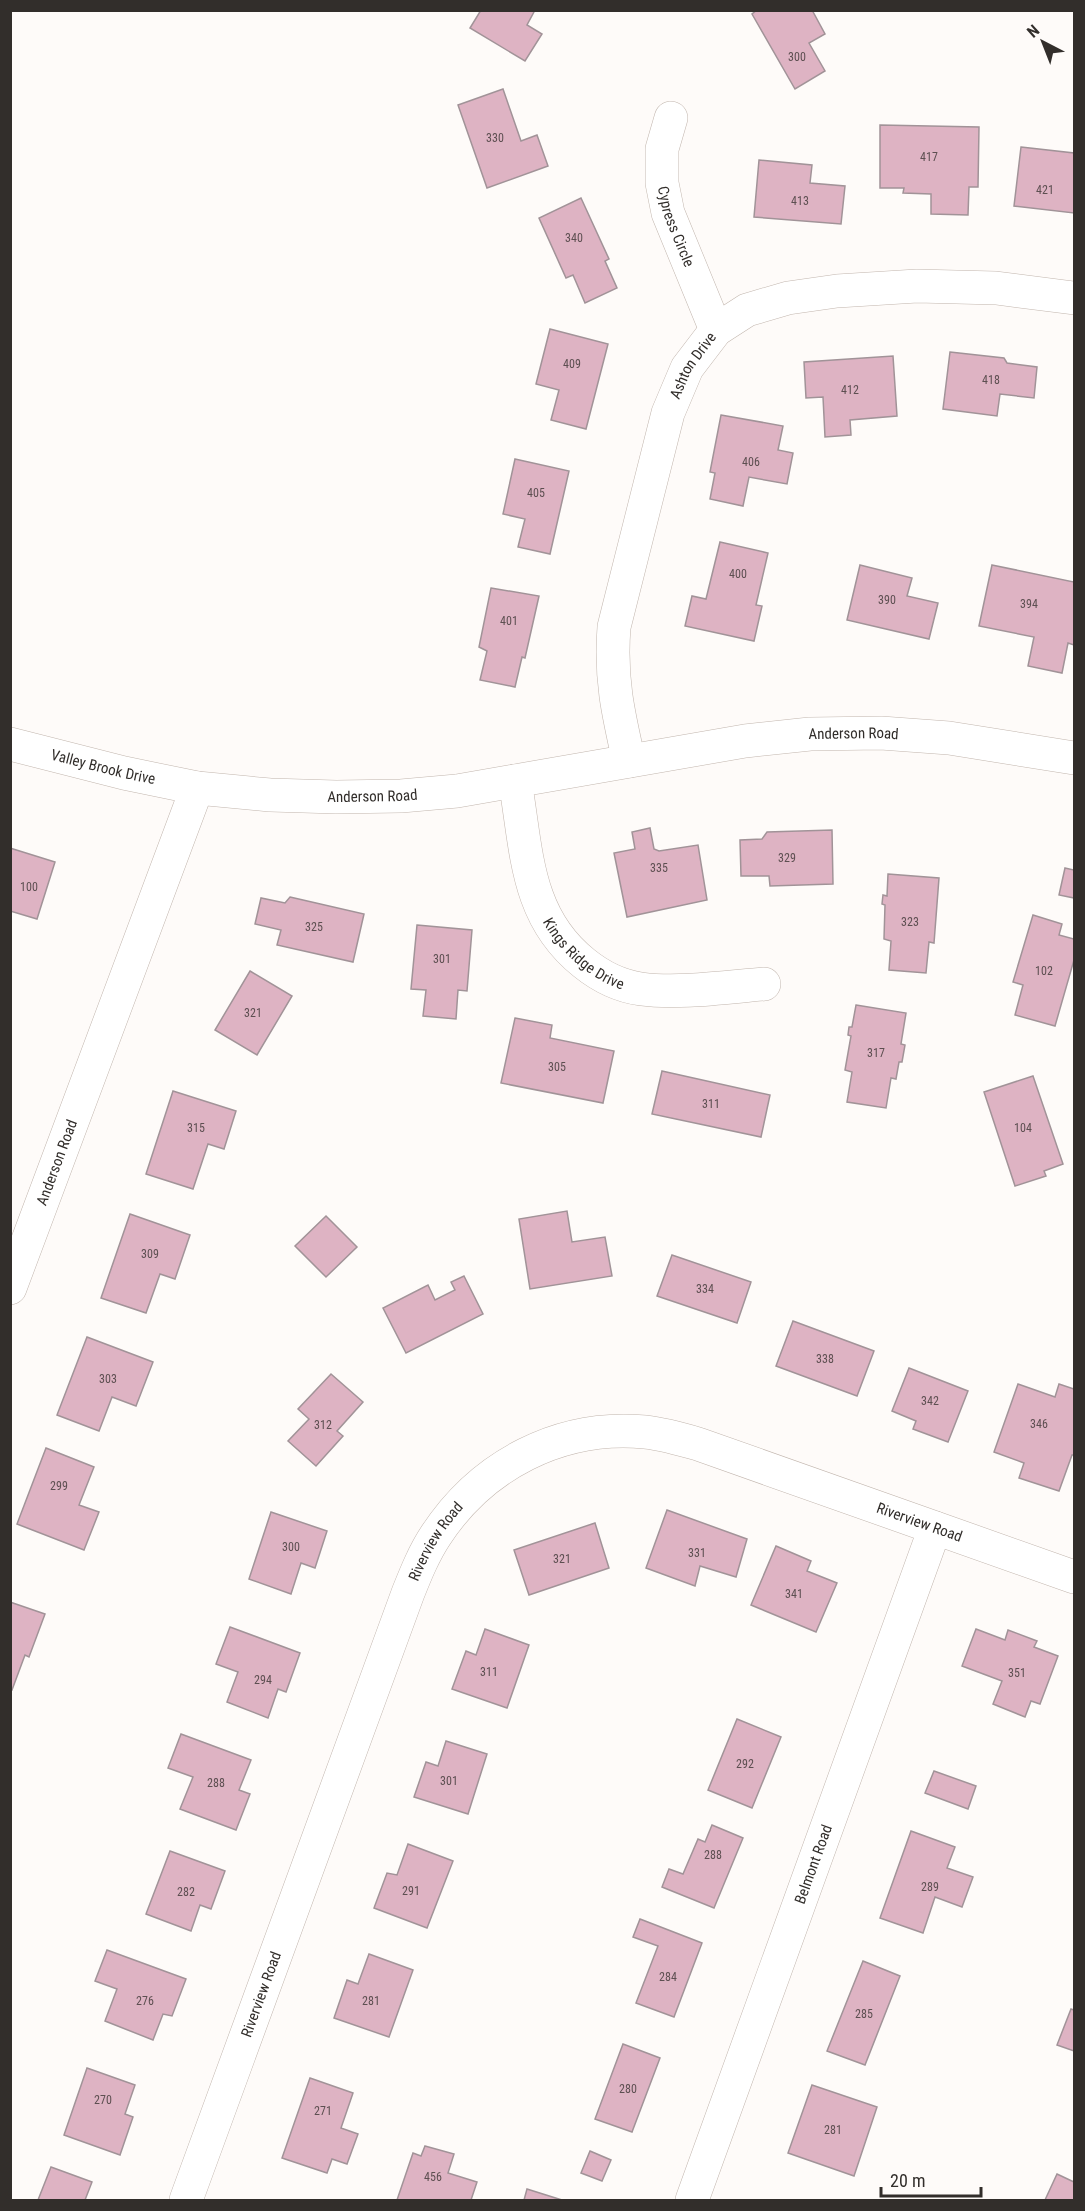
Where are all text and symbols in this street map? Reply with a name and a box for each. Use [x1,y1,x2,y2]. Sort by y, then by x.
north arrow [1013,12,1073,72]
text: N [1023,21,1043,42]
house number: 300 [788,50,806,64]
house number: 330 [486,131,504,145]
house number: 417 [920,150,938,164]
house number: 421 [1036,183,1054,197]
street label: Cypress Circle [654,185,698,270]
house number: 413 [791,194,809,208]
house number: 340 [565,231,583,245]
street label: Ashton Drive [666,329,720,402]
house number: 409 [563,357,581,371]
house number: 418 [982,373,1000,387]
house number: 412 [841,383,859,397]
house number: 406 [742,455,760,469]
house number: 405 [527,486,545,500]
house number: 400 [729,567,747,581]
house number: 390 [878,593,896,607]
house number: 394 [1020,597,1038,611]
house number: 401 [500,614,518,628]
street label: Anderson Road [808,724,899,743]
street label: Valley Brook Drive [49,746,157,788]
street label: Anderson Road [327,786,418,806]
house number: 329 [778,851,796,865]
house number: 335 [650,861,668,875]
house number: 100 [20,880,38,894]
street label: Kings Ridge Drive [539,914,627,993]
house number: 323 [901,915,919,929]
house number: 325 [305,920,323,934]
house number: 301 [433,952,451,966]
house number: 102 [1035,964,1053,978]
house number: 321 [244,1006,262,1020]
house number: 317 [867,1046,885,1060]
house number: 305 [548,1060,566,1074]
house number: 311 [702,1097,720,1111]
street label: Anderson Road [33,1117,81,1208]
house number: 315 [187,1121,205,1135]
house number: 104 [1014,1121,1032,1135]
house number: 309 [141,1247,159,1261]
house number: 334 [696,1282,714,1296]
house number: 338 [816,1352,834,1366]
house number: 303 [99,1372,117,1386]
house number: 342 [921,1394,939,1408]
house number: 346 [1030,1417,1048,1431]
house number: 312 [314,1418,332,1432]
house number: 299 [50,1479,68,1493]
street label: Riverview Road [405,1498,467,1584]
street label: Riverview Road [874,1499,965,1546]
house number: 300 [282,1540,300,1554]
house number: 331 [688,1546,706,1560]
house number: 321 [553,1552,571,1566]
house number: 341 [785,1587,803,1601]
house number: 311 [480,1665,498,1679]
house number: 351 [1008,1666,1026,1680]
house number: 294 [254,1673,272,1687]
house number: 292 [736,1757,754,1771]
house number: 301 [440,1774,458,1788]
house number: 288 [207,1776,225,1790]
street label: Belmont Road [791,1822,836,1906]
house number: 288 [704,1848,722,1862]
house number: 289 [921,1880,939,1894]
house number: 291 [402,1884,420,1898]
house number: 282 [177,1885,195,1899]
street label: Riverview Road [237,1949,285,2040]
house number: 284 [659,1970,677,1984]
house number: 276 [136,1994,154,2008]
house number: 281 [362,1994,380,2008]
house number: 285 [855,2007,873,2021]
house number: 280 [619,2082,637,2096]
house number: 270 [94,2093,112,2107]
house number: 271 [314,2104,332,2118]
house number: 281 [824,2123,842,2137]
scale bar [881,2160,982,2198]
house number: 456 [424,2170,442,2184]
text: 20 m [890,2170,925,2191]

